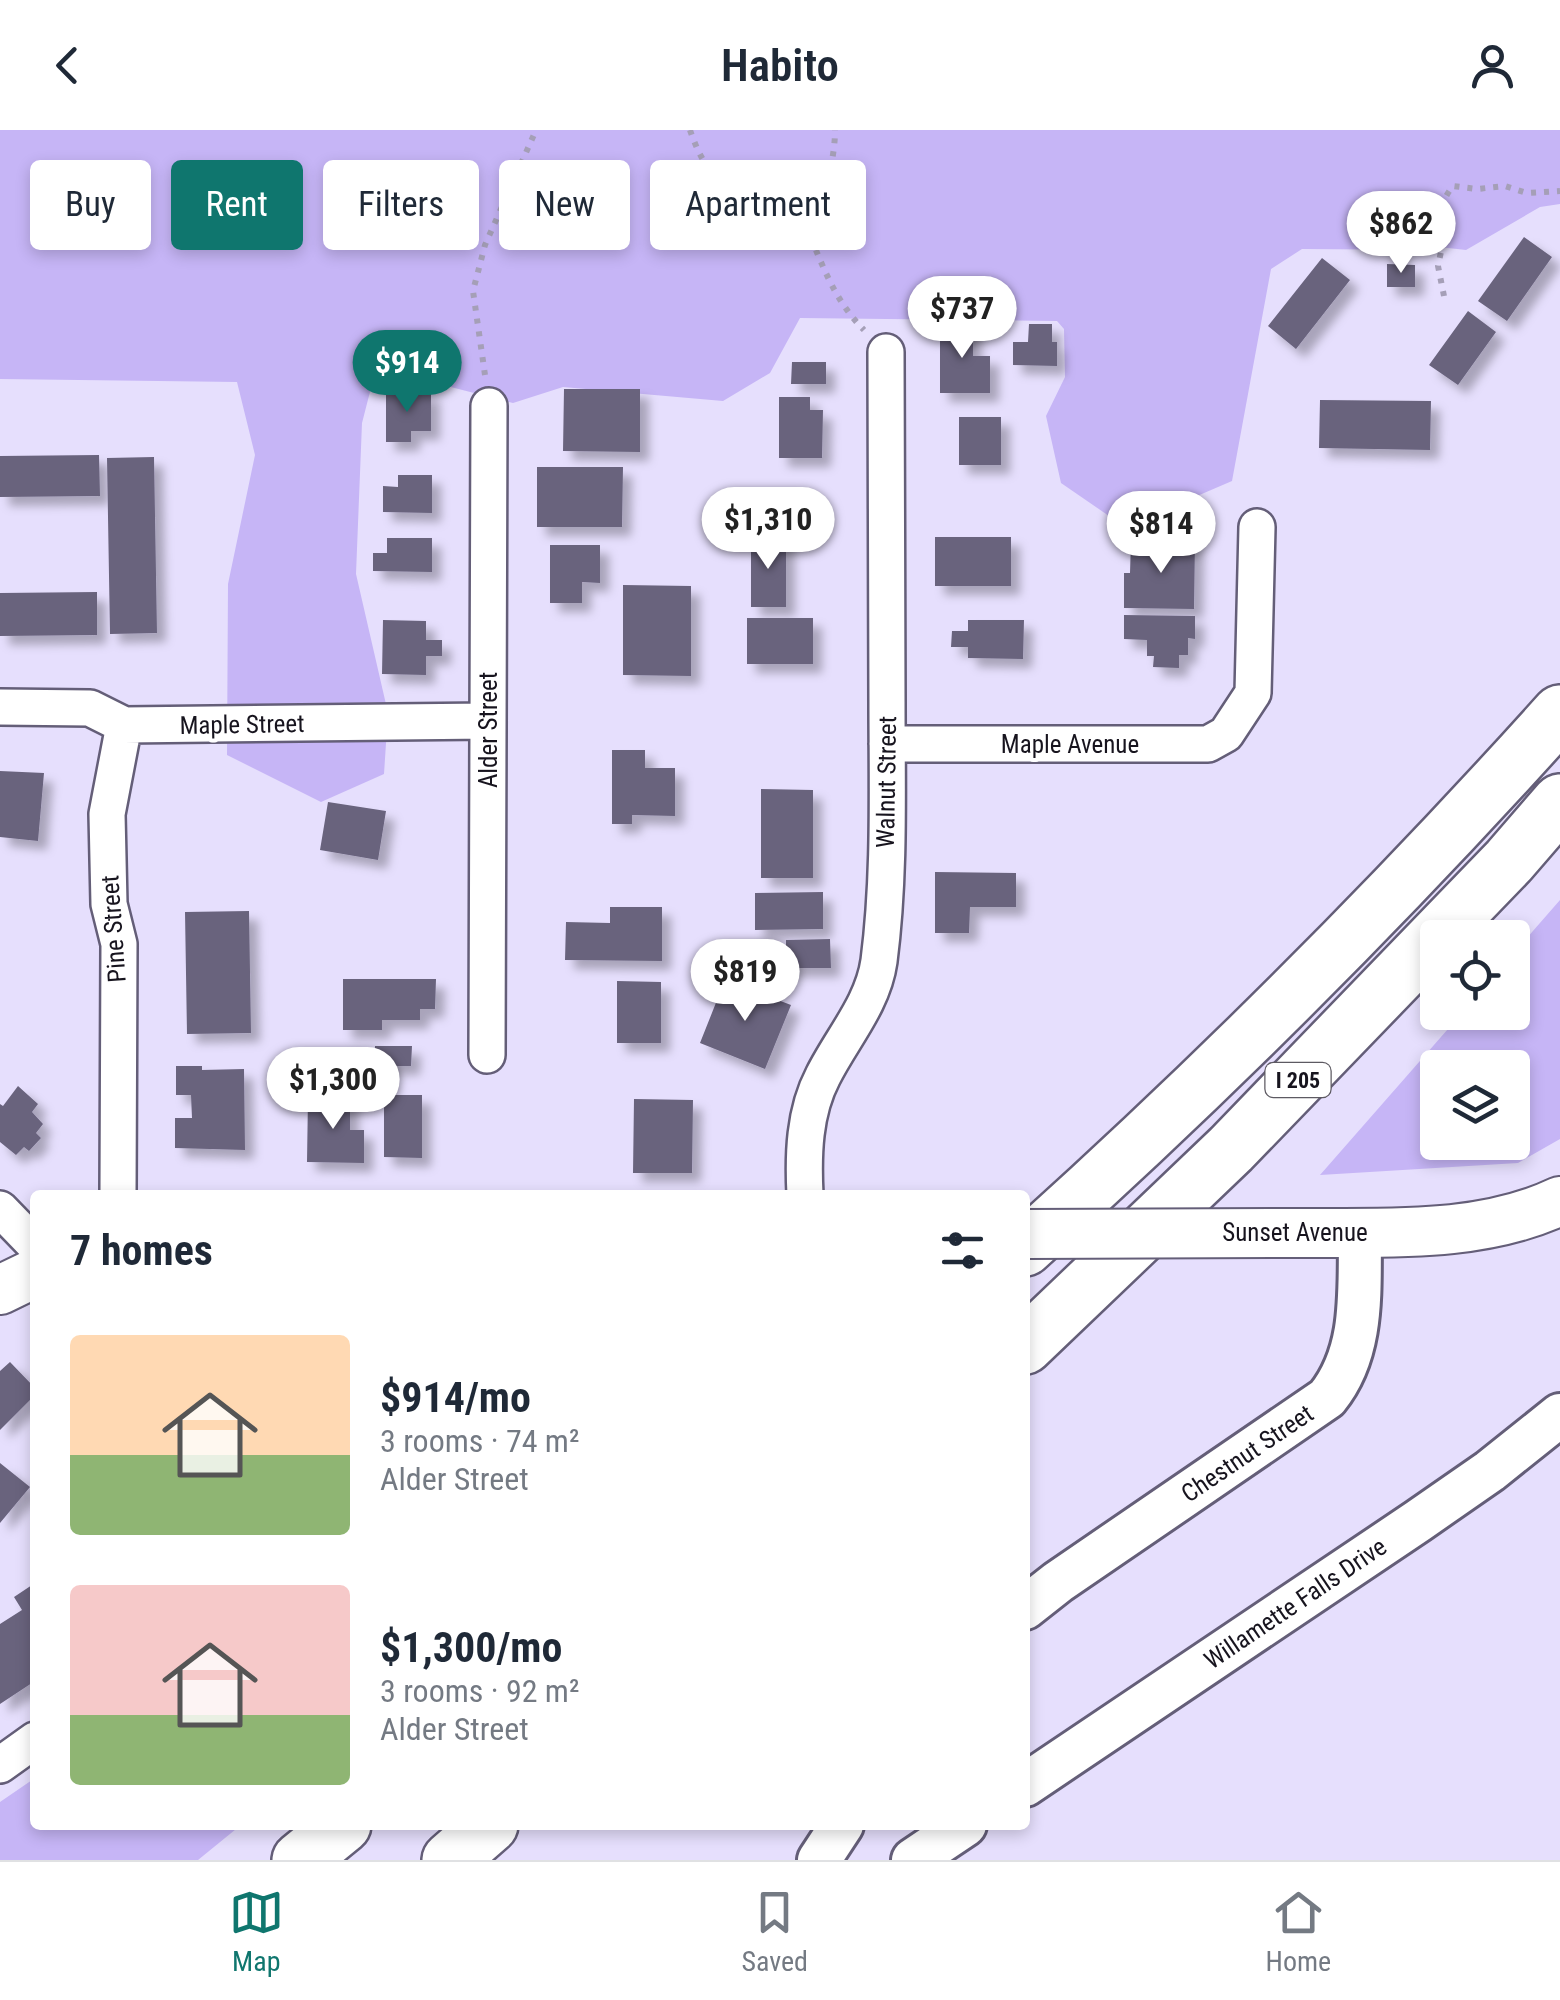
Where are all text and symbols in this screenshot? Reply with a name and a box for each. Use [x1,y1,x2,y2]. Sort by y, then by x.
icon: back [40,38,95,93]
icon: person [1465,38,1520,93]
text: Habito [721,39,839,92]
chip: Buy [30,160,151,250]
chip: Rent [171,160,303,250]
chip: Filters [323,160,479,250]
chip: New [499,160,630,250]
chip: Apartment [650,160,866,250]
pin: $862 [1342,191,1460,276]
text: $862 [1369,204,1433,242]
pin: $737 [903,276,1021,361]
text: $737 [930,289,994,327]
pin: $914 [348,330,466,415]
text: $914 [375,343,439,381]
pin: $1,310 [687,487,849,572]
pin: $814 [1102,491,1220,576]
text: $1,310 [724,500,812,538]
text: $814 [1129,504,1193,542]
street label: Alder Street [474,672,503,788]
street label: Maple Street [179,709,305,740]
street label: Walnut Street [871,716,902,848]
street label: Maple Avenue [1001,730,1139,759]
street label: Pine Street [95,874,132,984]
map controls [1420,920,1530,1160]
button: locate [1420,920,1530,1030]
pin: $819 [686,939,804,1024]
text: $819 [713,952,777,990]
pin: $1,300 [252,1047,414,1132]
button: layers [1420,1050,1530,1160]
text: $1,300 [289,1060,377,1098]
road number: I 205 [1266,1063,1330,1097]
street label: Sunset Avenue [1222,1218,1368,1247]
icon: filters [935,1223,990,1278]
text: 7 homes [70,1226,213,1275]
text: $914/mo [380,1373,531,1422]
icon: home [150,1375,270,1495]
street label: Chestnut Street [1176,1399,1319,1508]
text: 3 rooms · 74 m² [380,1422,579,1460]
text: Alder Street [380,1460,529,1498]
street label: Willamette Falls Drive [1199,1532,1392,1675]
text: $1,300/mo [380,1623,562,1672]
icon: home [150,1625,270,1745]
text: 3 rooms · 92 m² [380,1672,579,1710]
text: Alder Street [380,1710,529,1748]
tab: Map [229,1885,284,1978]
tab: Saved [741,1885,808,1978]
tab: Home [1266,1885,1331,1978]

